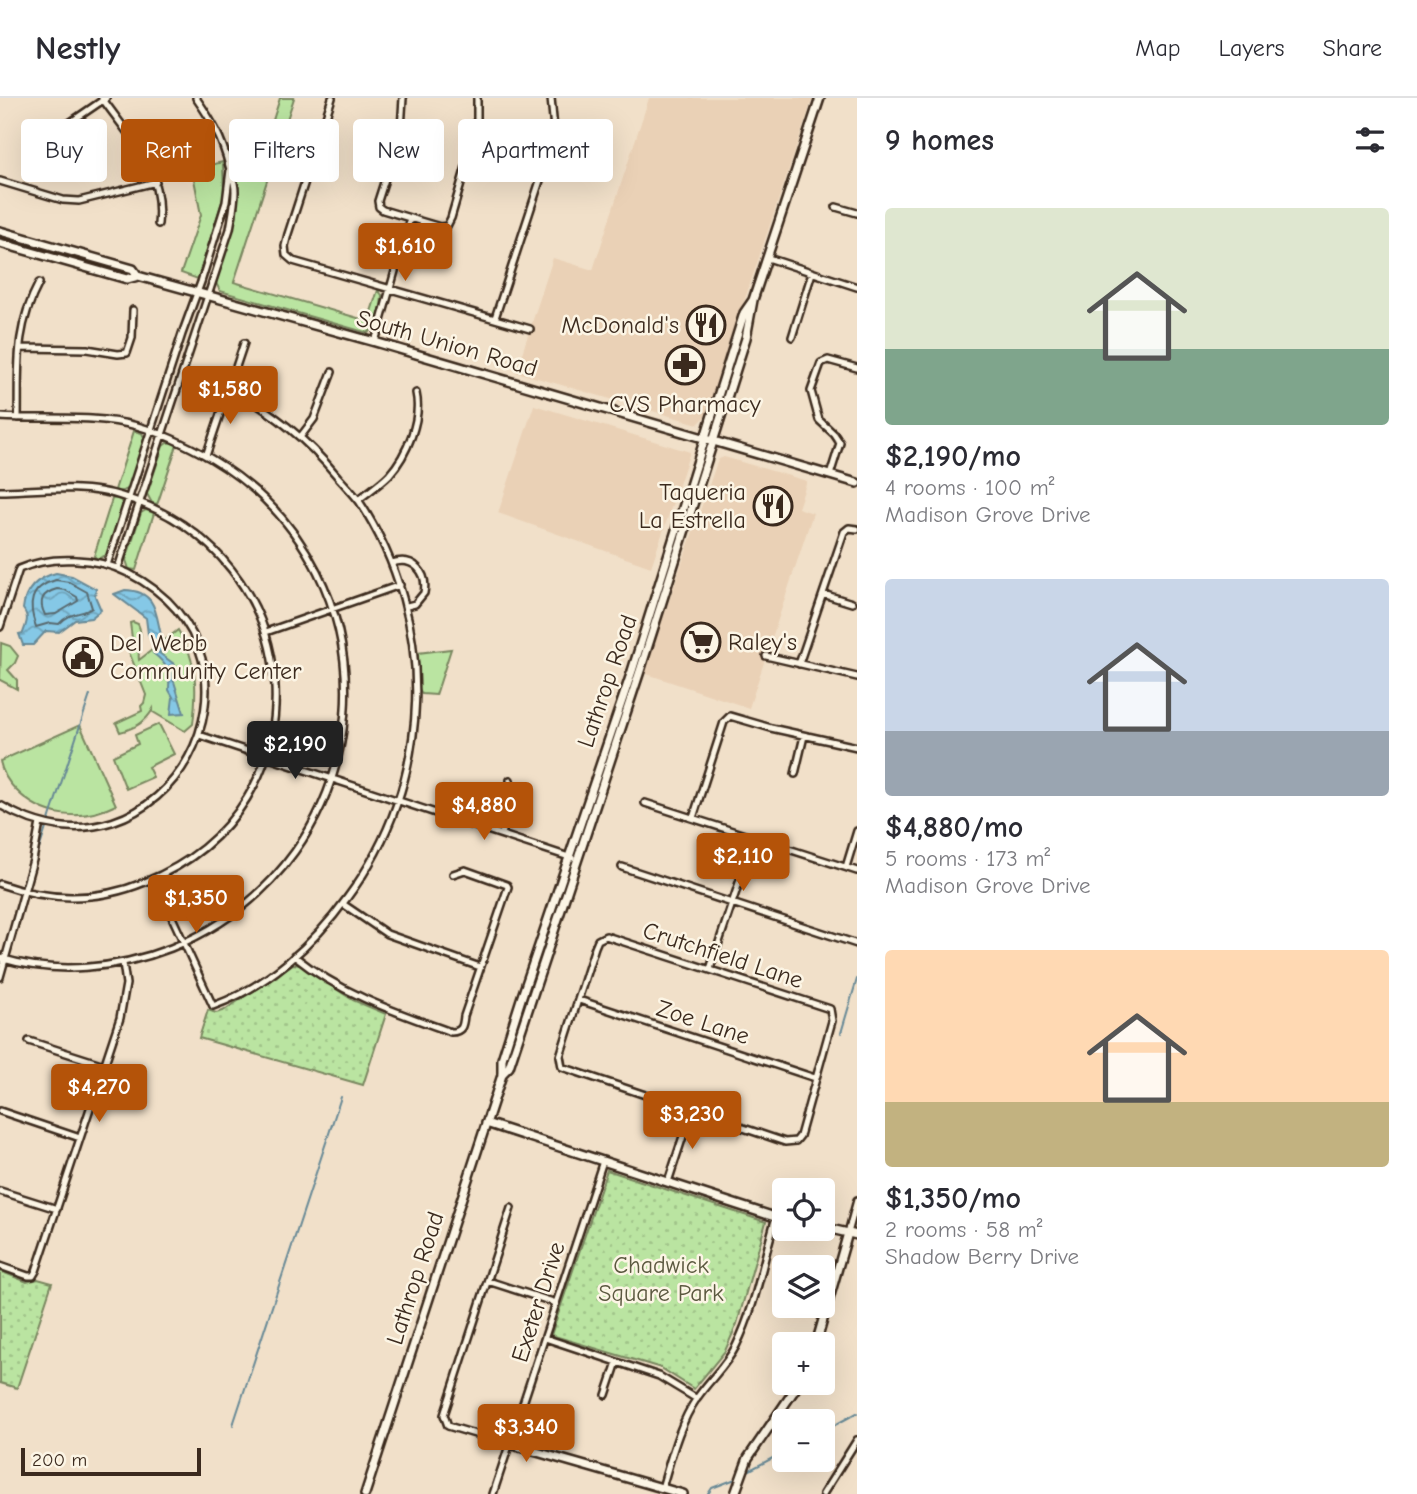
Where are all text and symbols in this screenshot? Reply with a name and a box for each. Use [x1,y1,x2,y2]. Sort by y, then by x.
text: Nestly [35,29,120,67]
text: Map [1135,34,1181,62]
text: Layers [1219,34,1284,62]
text: Share [1322,34,1382,62]
chip: Buy [21,119,107,182]
chip: Rent [121,119,215,182]
chip: Filters [229,119,339,182]
chip: New [353,119,444,182]
chip: Apartment [458,119,613,182]
icon: filters [1351,121,1389,159]
text: 9 homes [885,123,994,158]
pin: $1,610 [348,223,462,283]
text: $1,610 [374,232,436,259]
icon: home [1074,253,1200,379]
street label: South Union Road [353,304,541,382]
restaurant icon: McDonald's [685,304,727,346]
place label: McDonald's [561,311,679,339]
pharmacy icon: CVS Pharmacy [664,344,706,386]
pin: $1,580 [173,366,287,426]
text: $1,580 [198,375,262,402]
place label: CVS Pharmacy [609,390,761,418]
text: $2,190/mo [885,439,1021,474]
text: 4 rooms · 100 m² [885,474,1054,501]
place label: Taqueria La Estrella [639,478,746,534]
restaurant icon: Taqueria La Estrella [752,485,794,527]
text: Madison Grove Drive [885,501,1091,528]
street label: Lathrop Road [571,611,643,751]
supermarket icon: Raley's [680,621,722,663]
icon: home [1074,624,1200,750]
place label: Raley's [728,628,797,656]
place label: Del Webb Community Center [110,629,302,685]
public building icon: Del Webb Community Center [62,636,104,678]
pin: $2,190 [238,722,352,781]
text: $2,190 [263,730,327,757]
pin: $4,880 [427,782,541,842]
text: $4,880 [451,791,517,818]
text: $4,880/mo [885,810,1023,845]
pin: $2,110 [686,834,800,893]
text: $2,110 [713,842,773,869]
text: 5 rooms · 173 m² [885,845,1050,872]
text: Madison Grove Drive [885,872,1091,899]
pin: $1,350 [139,876,253,935]
text: $1,350 [164,884,228,911]
street label: Crutchfield Lane [639,916,807,994]
street label: Zoe Lane [653,994,753,1050]
icon: home [1074,995,1200,1121]
pin: $4,270 [42,1065,156,1124]
text: $4,270 [67,1073,131,1100]
pin: $3,230 [635,1091,749,1151]
text: $3,230 [659,1100,725,1127]
map controls [772,1178,835,1472]
button: locate [772,1178,835,1241]
text: $1,350/mo [885,1181,1021,1216]
street label: Lathrop Road [380,1208,450,1348]
text: 2 rooms · 58 m² [885,1216,1043,1243]
street label: Exeter Drive [505,1238,571,1366]
text: Shadow Berry Drive [885,1243,1079,1270]
park label: Chadwick Square Park [598,1251,724,1307]
button: layers [772,1255,835,1318]
button: + [772,1332,835,1395]
pin: $3,340 [469,1404,583,1464]
button: − [772,1409,835,1472]
text: $3,340 [494,1413,558,1440]
scale bar [21,1445,201,1477]
text: 200 m [32,1449,87,1471]

